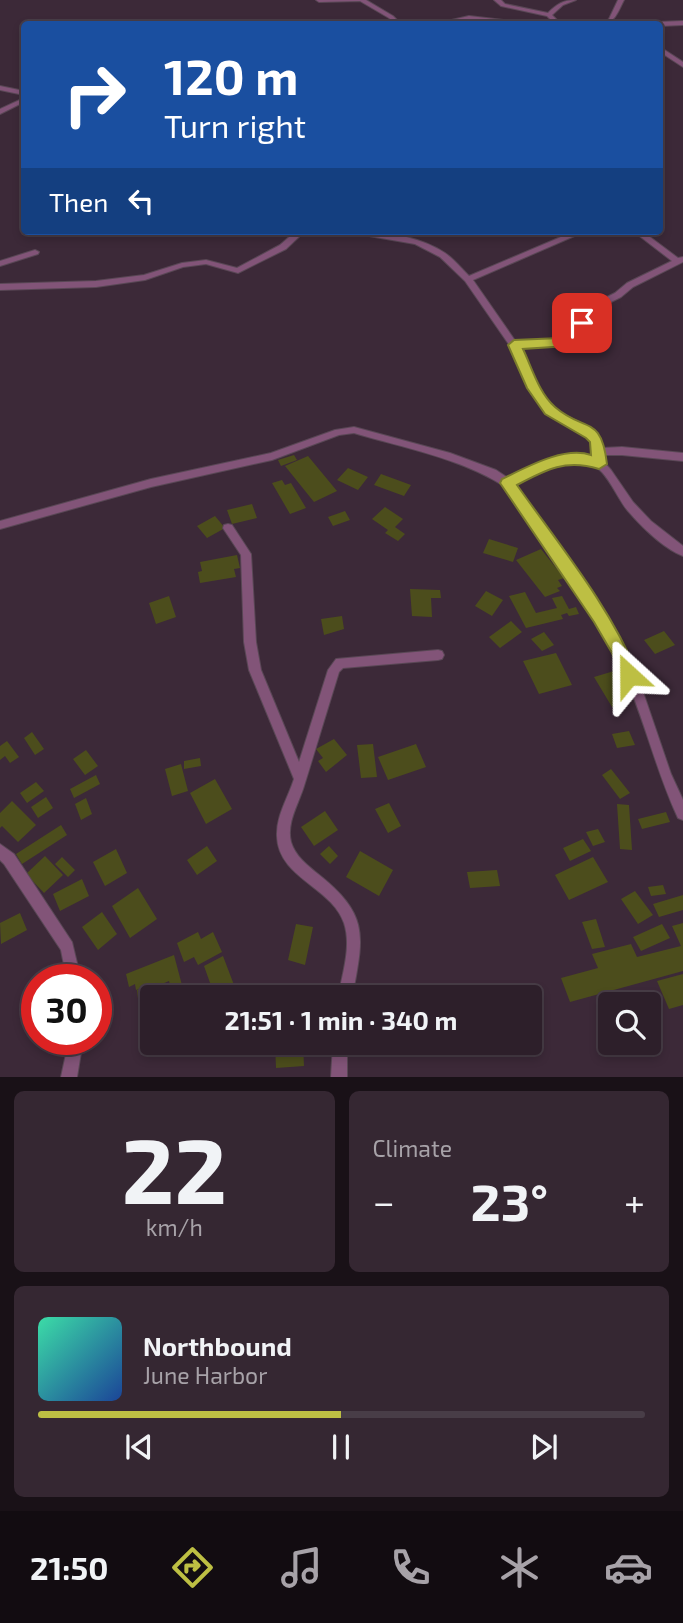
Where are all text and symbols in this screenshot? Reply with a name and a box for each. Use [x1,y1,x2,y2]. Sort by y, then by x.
text: 120 m [164,46,298,105]
icon: right [49,49,140,140]
text: Turn right [164,106,306,144]
icon: left [122,182,160,220]
text: Then [49,186,108,217]
pin [552,293,612,353]
icon: arrive [563,304,601,342]
position arrow [592,638,666,712]
speed limit sign: 30 [21,964,112,1055]
map controls [598,992,661,1055]
button: search [598,992,661,1055]
text: 21:51 · 1 min · 340 m [225,1004,457,1035]
text: 22 [121,1113,227,1222]
text: Climate [373,1134,452,1162]
text: 23° [471,1169,548,1231]
text: − [373,1178,395,1224]
text: + [624,1178,645,1224]
text: km/h [146,1213,203,1241]
text: Northbound [143,1330,292,1361]
text: June Harbor [143,1361,267,1389]
icon: previous [120,1428,158,1466]
icon: pause [322,1428,360,1466]
icon: next [525,1428,563,1466]
icon: directions [168,1543,217,1592]
icon: music [277,1543,326,1592]
icon: phone [386,1543,435,1592]
icon: climate [495,1543,544,1592]
icon: car [604,1543,653,1592]
text: 21:50 [30,1548,108,1586]

